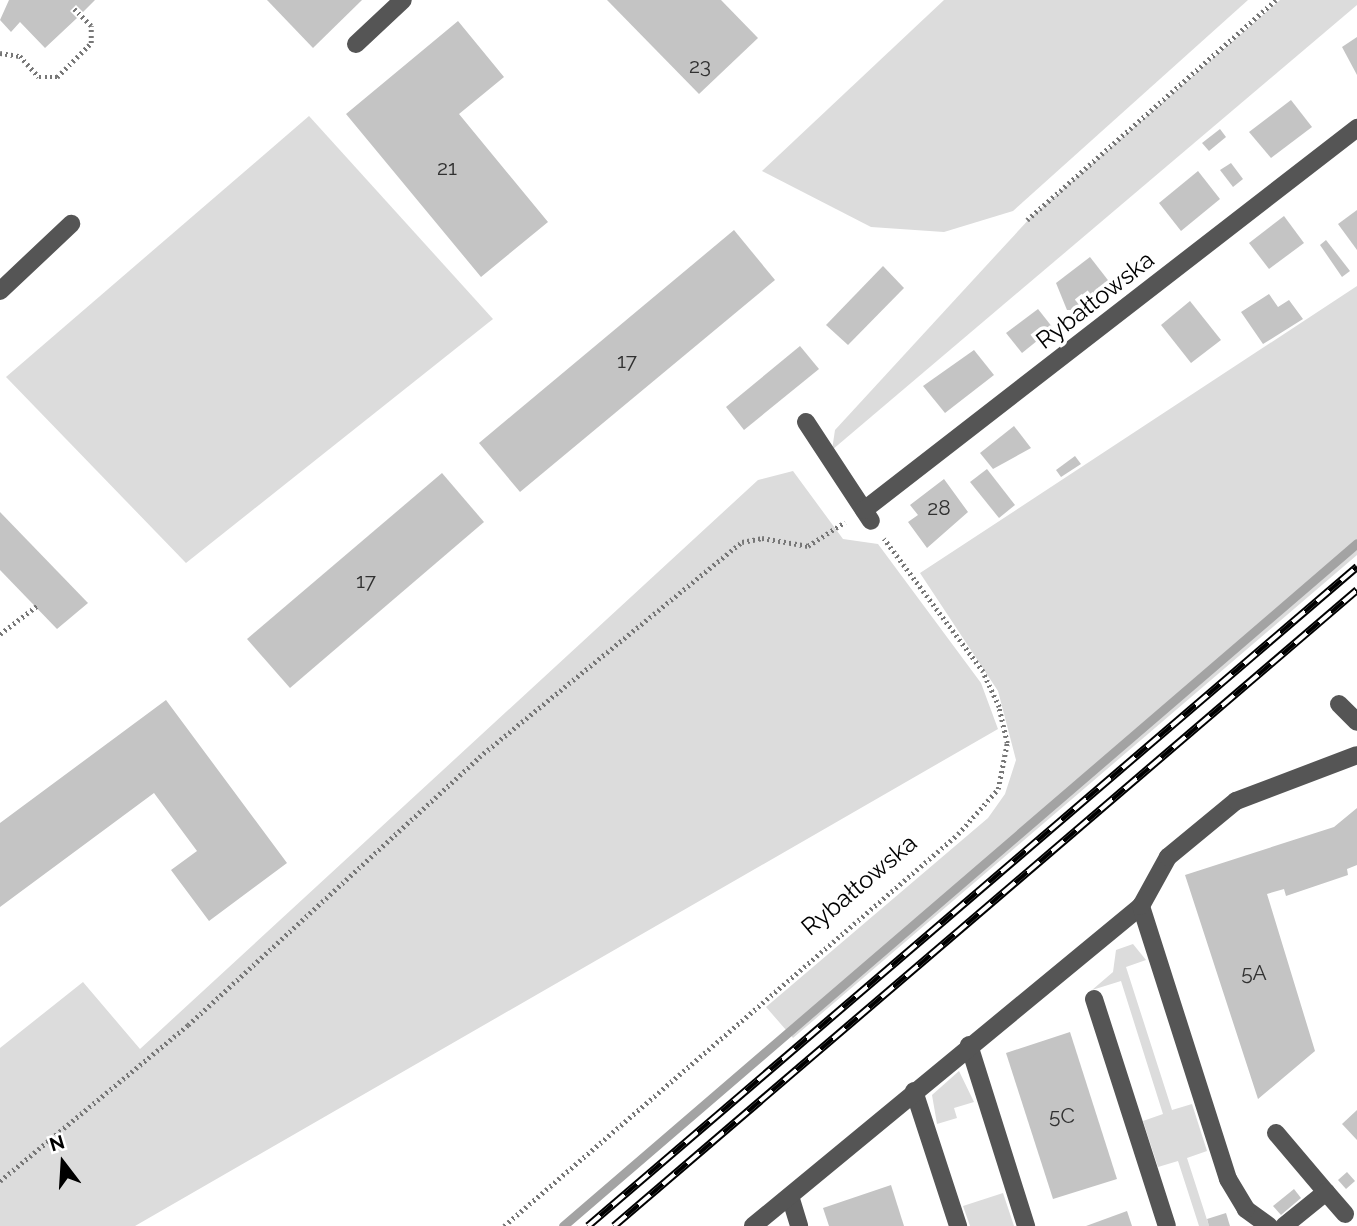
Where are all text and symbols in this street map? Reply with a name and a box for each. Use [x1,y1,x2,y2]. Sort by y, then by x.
house number: 23 [689,53,711,79]
house number: 21 [437,155,457,181]
street label: Rybałtowska [1030,245,1160,355]
house number: 17 [617,348,637,374]
house number: 28 [927,495,951,521]
house number: 17 [356,568,376,594]
street label: Rybałtowska [795,828,923,942]
house number: 5A [1241,960,1267,986]
house number: 5C [1049,1103,1075,1129]
north arrow [28,1128,98,1198]
text: N [47,1130,67,1156]

